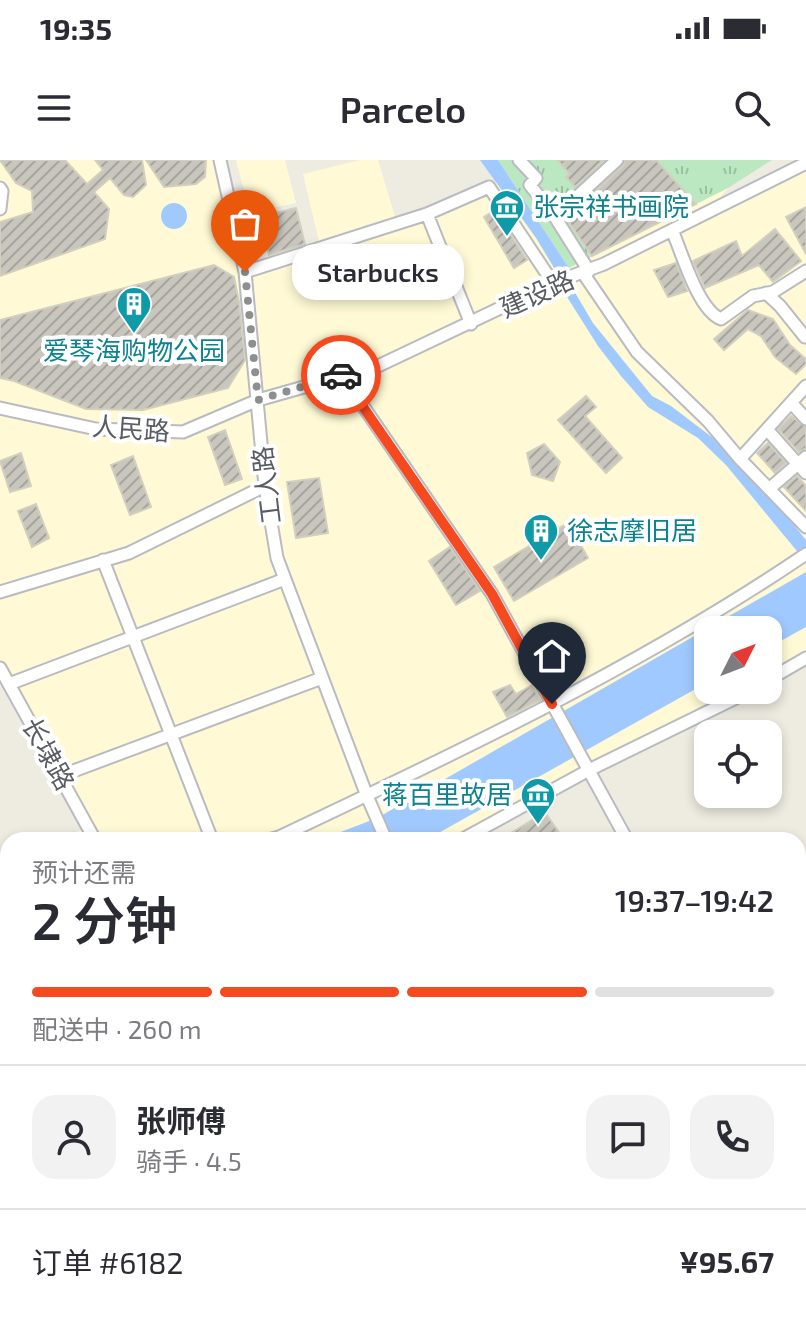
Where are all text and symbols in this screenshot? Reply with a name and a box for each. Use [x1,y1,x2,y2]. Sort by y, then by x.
text: 19:35 [40,10,112,46]
icon: menu [32,86,76,130]
icon: search [730,86,774,130]
text: Parcelo [340,87,466,130]
museum icon: 张宗祥书画院 [488,188,526,238]
pin [211,190,279,272]
place label: 张宗祥书画院 [533,190,689,221]
icon: bag [223,202,267,246]
callout: Starbucks [293,244,465,300]
text: Starbucks [317,256,439,287]
street label: 建设路 [494,263,578,323]
building icon: 爱琴海购物公园 [115,285,153,335]
place label: 爱琴海购物公园 [43,334,225,365]
courier [301,335,381,415]
icon: car [319,353,363,397]
street label: 人民路 [91,409,171,446]
street label: 工人路 [245,445,286,526]
building icon: 徐志摩旧居 [522,512,560,562]
place label: 徐志摩旧居 [567,514,697,545]
north arrow [694,616,782,704]
map controls [694,616,782,808]
pin [518,622,586,704]
icon: home [530,634,574,678]
street label: 长埭路 [17,712,82,795]
button: locate [694,720,782,808]
museum icon: 蒋百里故居 [519,776,557,826]
place label: 蒋百里故居 [382,778,512,809]
text: 预计还需 [32,856,136,887]
text: 19:37–19:42 [615,882,774,918]
text: 2 分钟 [32,888,177,950]
text: 配送中 · 260 m [32,1013,201,1044]
button: person [32,1095,116,1179]
button: chat [586,1095,670,1179]
button: phone [690,1095,774,1179]
text: 张师傅 [136,1102,226,1138]
text: 骑手 · 4.5 [136,1145,242,1176]
text: ¥95.67 [679,1243,774,1279]
text: 订单 #6182 [32,1244,183,1280]

